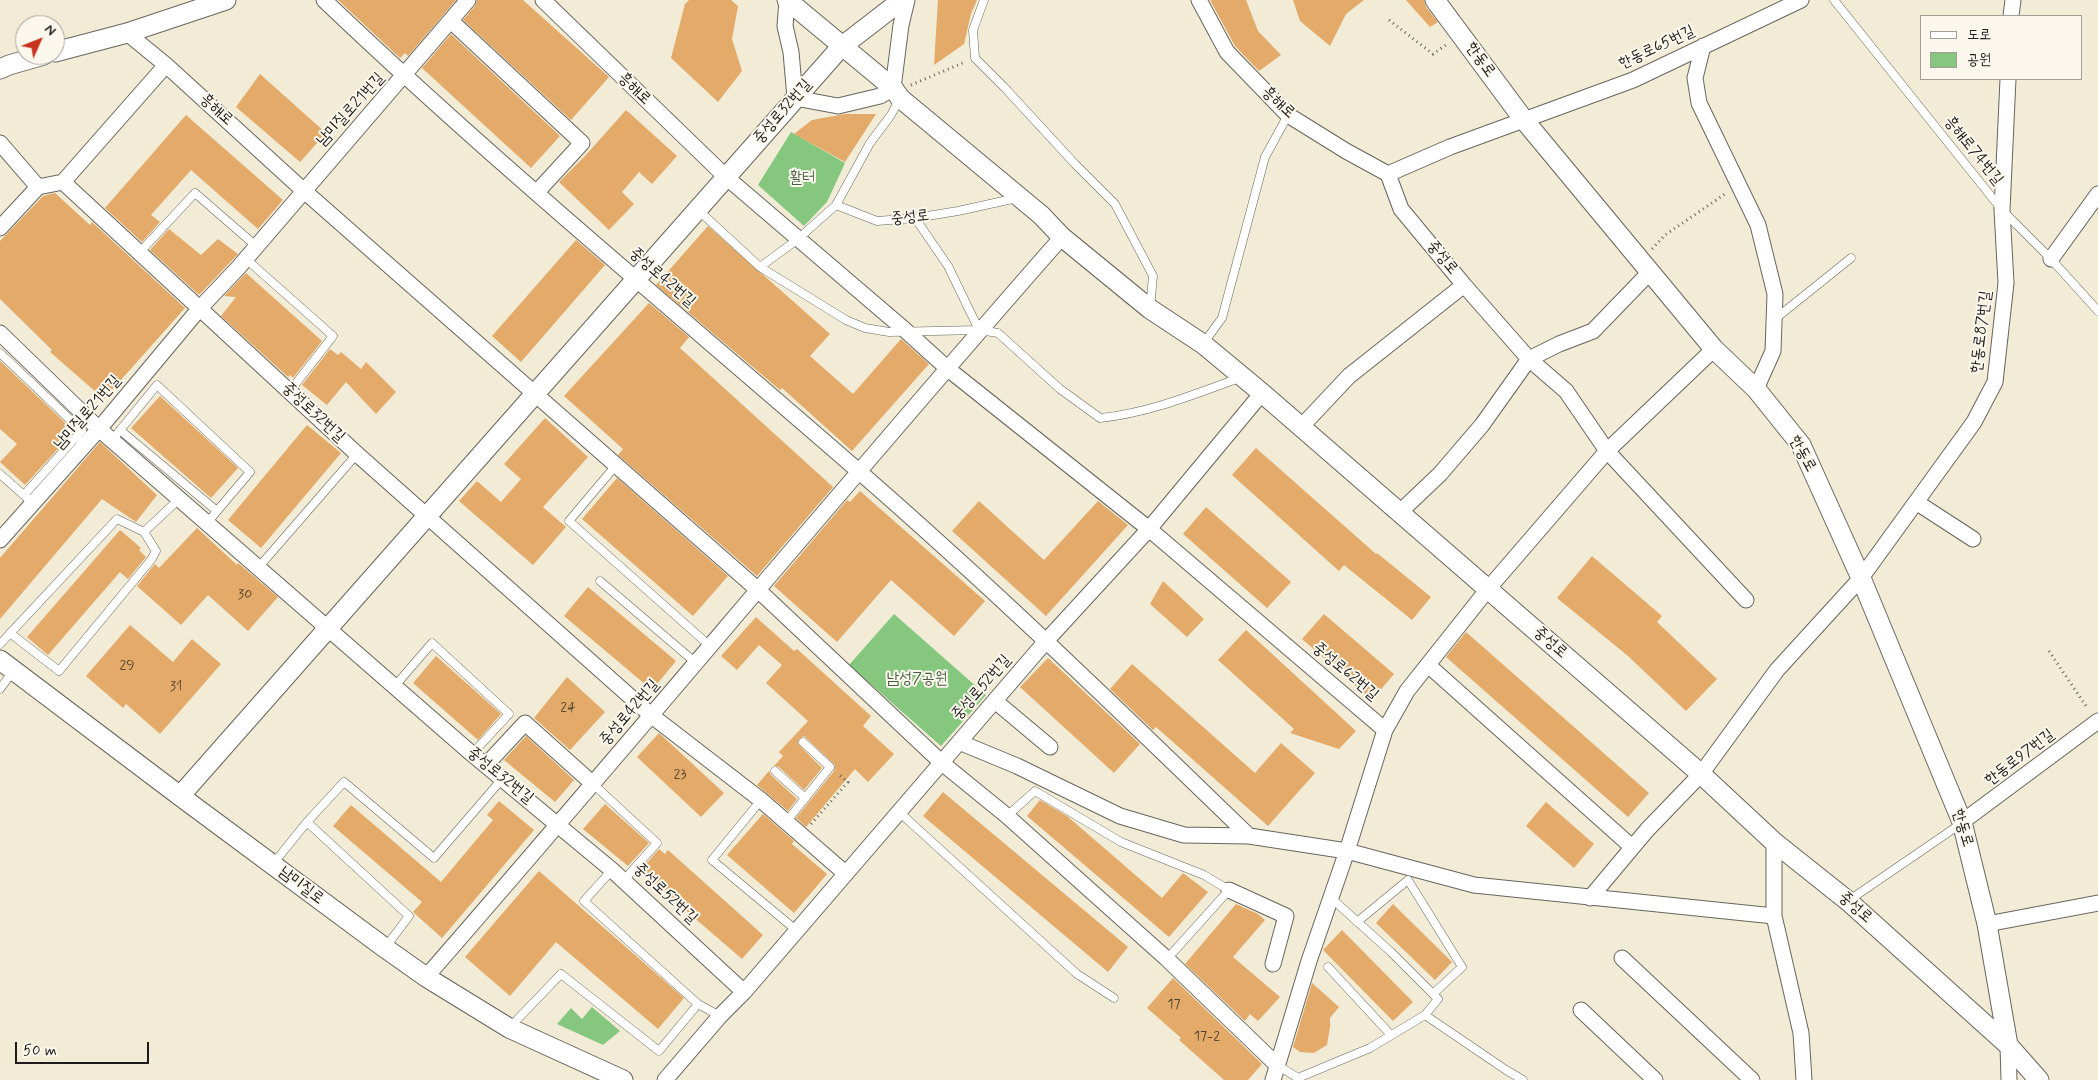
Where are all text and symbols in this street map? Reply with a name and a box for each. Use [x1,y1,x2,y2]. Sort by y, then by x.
north arrow [15,15,65,65]
legend [1920,15,2083,80]
text: N [40,21,60,40]
street label: 한동로65번길 [1616,22,1698,74]
text: 도로 [1967,25,1991,45]
street label: 한동로 [1461,39,1499,81]
text: 공원 [1967,50,1991,70]
street label: 남미질로21번길 [313,69,389,151]
street label: 흥해로 [613,69,655,109]
street label: 중성로32번길 [750,76,816,148]
street label: 흥해로 [1257,83,1299,123]
street label: 흥해로 [195,90,237,130]
street label: 흥해로74번길 [1939,113,2007,189]
park label: 활터 [789,169,815,189]
street label: 중성로 [890,206,930,230]
street label: 중성로 [1422,237,1462,279]
street label: 중성로42번길 [625,244,699,312]
street label: 한동로87번길 [1967,290,1997,374]
street label: 남미질로21번길 [50,372,126,454]
street label: 중성로32번길 [277,379,349,447]
street label: 한동로 [1784,432,1820,476]
house number: 30 [238,587,252,603]
street label: 중성로 [1529,623,1571,663]
street label: 중성로62번길 [1308,639,1382,705]
street label: 중성로52번길 [948,651,1016,725]
house number: 29 [119,658,135,674]
park label: 남성7공원 [886,670,948,690]
street label: 중성로42번길 [596,676,664,750]
house number: 31 [170,679,182,695]
house number: 24 [560,700,576,716]
street label: 한동로97번길 [1982,726,2058,790]
street label: 중성로32번길 [463,744,537,808]
house number: 23 [674,767,686,783]
street label: 한동로 [1947,807,1977,849]
street label: 중성로52번길 [629,860,701,928]
street label: 남미질로 [275,863,327,909]
street label: 중성로 [1834,888,1876,928]
house number: 17 [1167,997,1181,1013]
house number: 17-2 [1194,1029,1220,1045]
scale bar [18,1032,151,1064]
text: 50 m [23,1041,57,1061]

